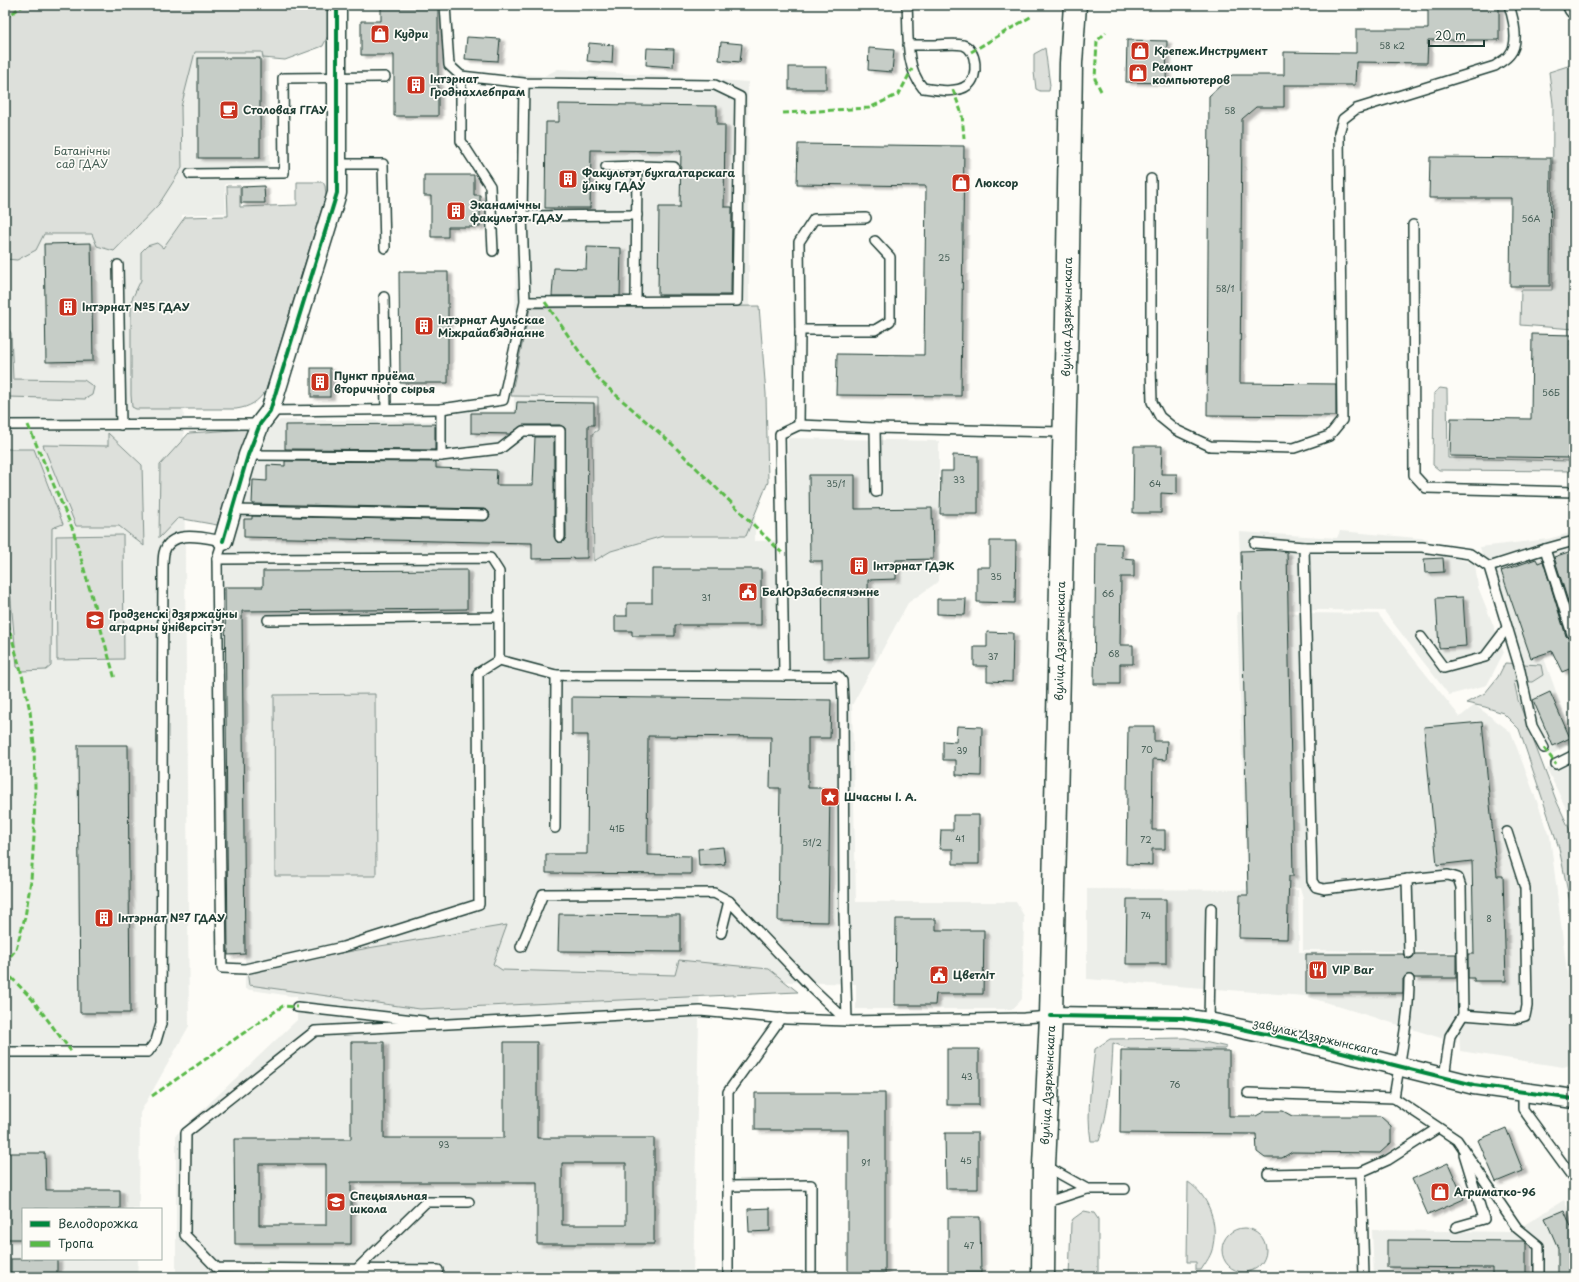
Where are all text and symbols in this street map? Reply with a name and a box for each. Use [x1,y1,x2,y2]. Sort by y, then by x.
scale bar [1429,22,1484,48]
shop icon: Кудри [369,23,391,45]
place label: Кудри [394,25,428,42]
text: 20 m [1435,26,1466,44]
house number: 58 к2 [1379,38,1405,52]
shop icon: Крепеж.Инструмент [1129,40,1151,62]
place label: Крепеж.Инструмент [1154,42,1268,59]
place label: Ремонт компьютеров [1152,58,1230,88]
shop icon: Ремонт компьютеров [1127,62,1149,84]
place label: Інтэрнат Гроднахлебпрам [430,70,525,100]
building icon: Інтэрнат Гроднахлебпрам [405,74,427,96]
cafe icon: Столовая ГГАУ [218,99,240,121]
place label: Столовая ГГАУ [243,101,328,118]
house number: 58 [1224,103,1236,117]
park label: Батанічны сад ГДАУ [54,142,110,172]
place label: Факультэт бухгалтарскага ўліку ГДАУ [582,164,735,194]
building icon: Факультэт бухгалтарскага ўліку ГДАУ [557,168,579,190]
shop icon: Люксор [950,172,972,194]
place label: Люксор [975,174,1018,191]
place label: Эканамічны факультэт ГДАУ [470,196,564,226]
building icon: Эканамічны факультэт ГДАУ [445,200,467,222]
house number: 56А [1522,211,1541,225]
house number: 25 [938,250,950,264]
street label: вуліца Дзяржынскага [1057,257,1076,377]
house number: 58/1 [1215,281,1235,295]
building icon: Інтэрнат №5 ГДАУ [57,296,79,318]
place label: Інтэрнат №5 ГДАУ [82,298,190,315]
place label: Інтэрнат Аульскае Міжрайабʼяднанне [438,311,545,341]
building icon: Інтэрнат Аульскае Міжрайабʼяднанне [413,315,435,337]
place label: Пункт приёма вторичного сырья [334,367,435,397]
building icon: Пункт приёма вторичного сырья [309,371,331,393]
house number: 56Б [1542,385,1560,399]
house number: 33 [953,472,965,486]
house number: 35/1 [826,476,846,490]
house number: 64 [1149,476,1161,490]
building icon: Інтэрнат ГДЭК [848,555,870,577]
place label: Інтэрнат ГДЭК [873,557,955,574]
house number: 35 [990,569,1002,583]
public building icon: БелЮрЗабеспячэнне [737,581,759,603]
street label: вуліца Дзяржынскага [1050,581,1069,701]
place label: БелЮрЗабеспячэнне [762,583,879,600]
house number: 66 [1102,586,1114,600]
house number: 31 [701,590,711,604]
place label: Гродзенскі дзяржаўны аграрны ўніверсітэт [109,605,238,635]
school or university icon: Гродзенскі дзяржаўны аграрны ўніверсітэт [84,609,106,631]
house number: 68 [1108,646,1120,660]
house number: 37 [988,649,998,663]
house number: 70 [1141,742,1153,756]
house number: 39 [956,743,968,757]
place icon: Шчасны І. А. [819,786,841,808]
place label: Шчасны І. А. [844,788,917,805]
house number: 41Б [609,821,625,835]
house number: 41 [955,831,965,845]
house number: 72 [1140,832,1152,846]
house number: 51/2 [802,835,822,849]
building icon: Інтэрнат №7 ГДАУ [93,907,115,929]
house number: 74 [1141,908,1151,922]
place label: Інтэрнат №7 ГДАУ [118,909,226,926]
house number: 8 [1486,911,1492,925]
restaurant icon: VIP Bar [1307,959,1329,981]
place label: VIP Bar [1332,961,1374,978]
public building icon: Цветліт [928,964,950,986]
place label: Цветліт [953,966,995,983]
street label: завулак Дзяржынскага [1251,1014,1381,1059]
street label: вуліца Дзяржынскага [1036,1025,1059,1145]
house number: 43 [961,1069,973,1083]
house number: 76 [1170,1077,1180,1091]
house number: 93 [439,1137,450,1151]
house number: 45 [960,1153,972,1167]
house number: 91 [861,1155,871,1169]
shop icon: Агриматко-96 [1429,1181,1451,1203]
place label: Агриматко-96 [1454,1183,1536,1200]
place label: Спецыяльная школа [350,1187,428,1217]
school or university icon: Спецыяльная школа [325,1191,347,1213]
legend [22,1208,162,1260]
text: Велодорожка [58,1214,138,1232]
text: Тропа [58,1234,94,1252]
house number: 47 [964,1238,974,1252]

